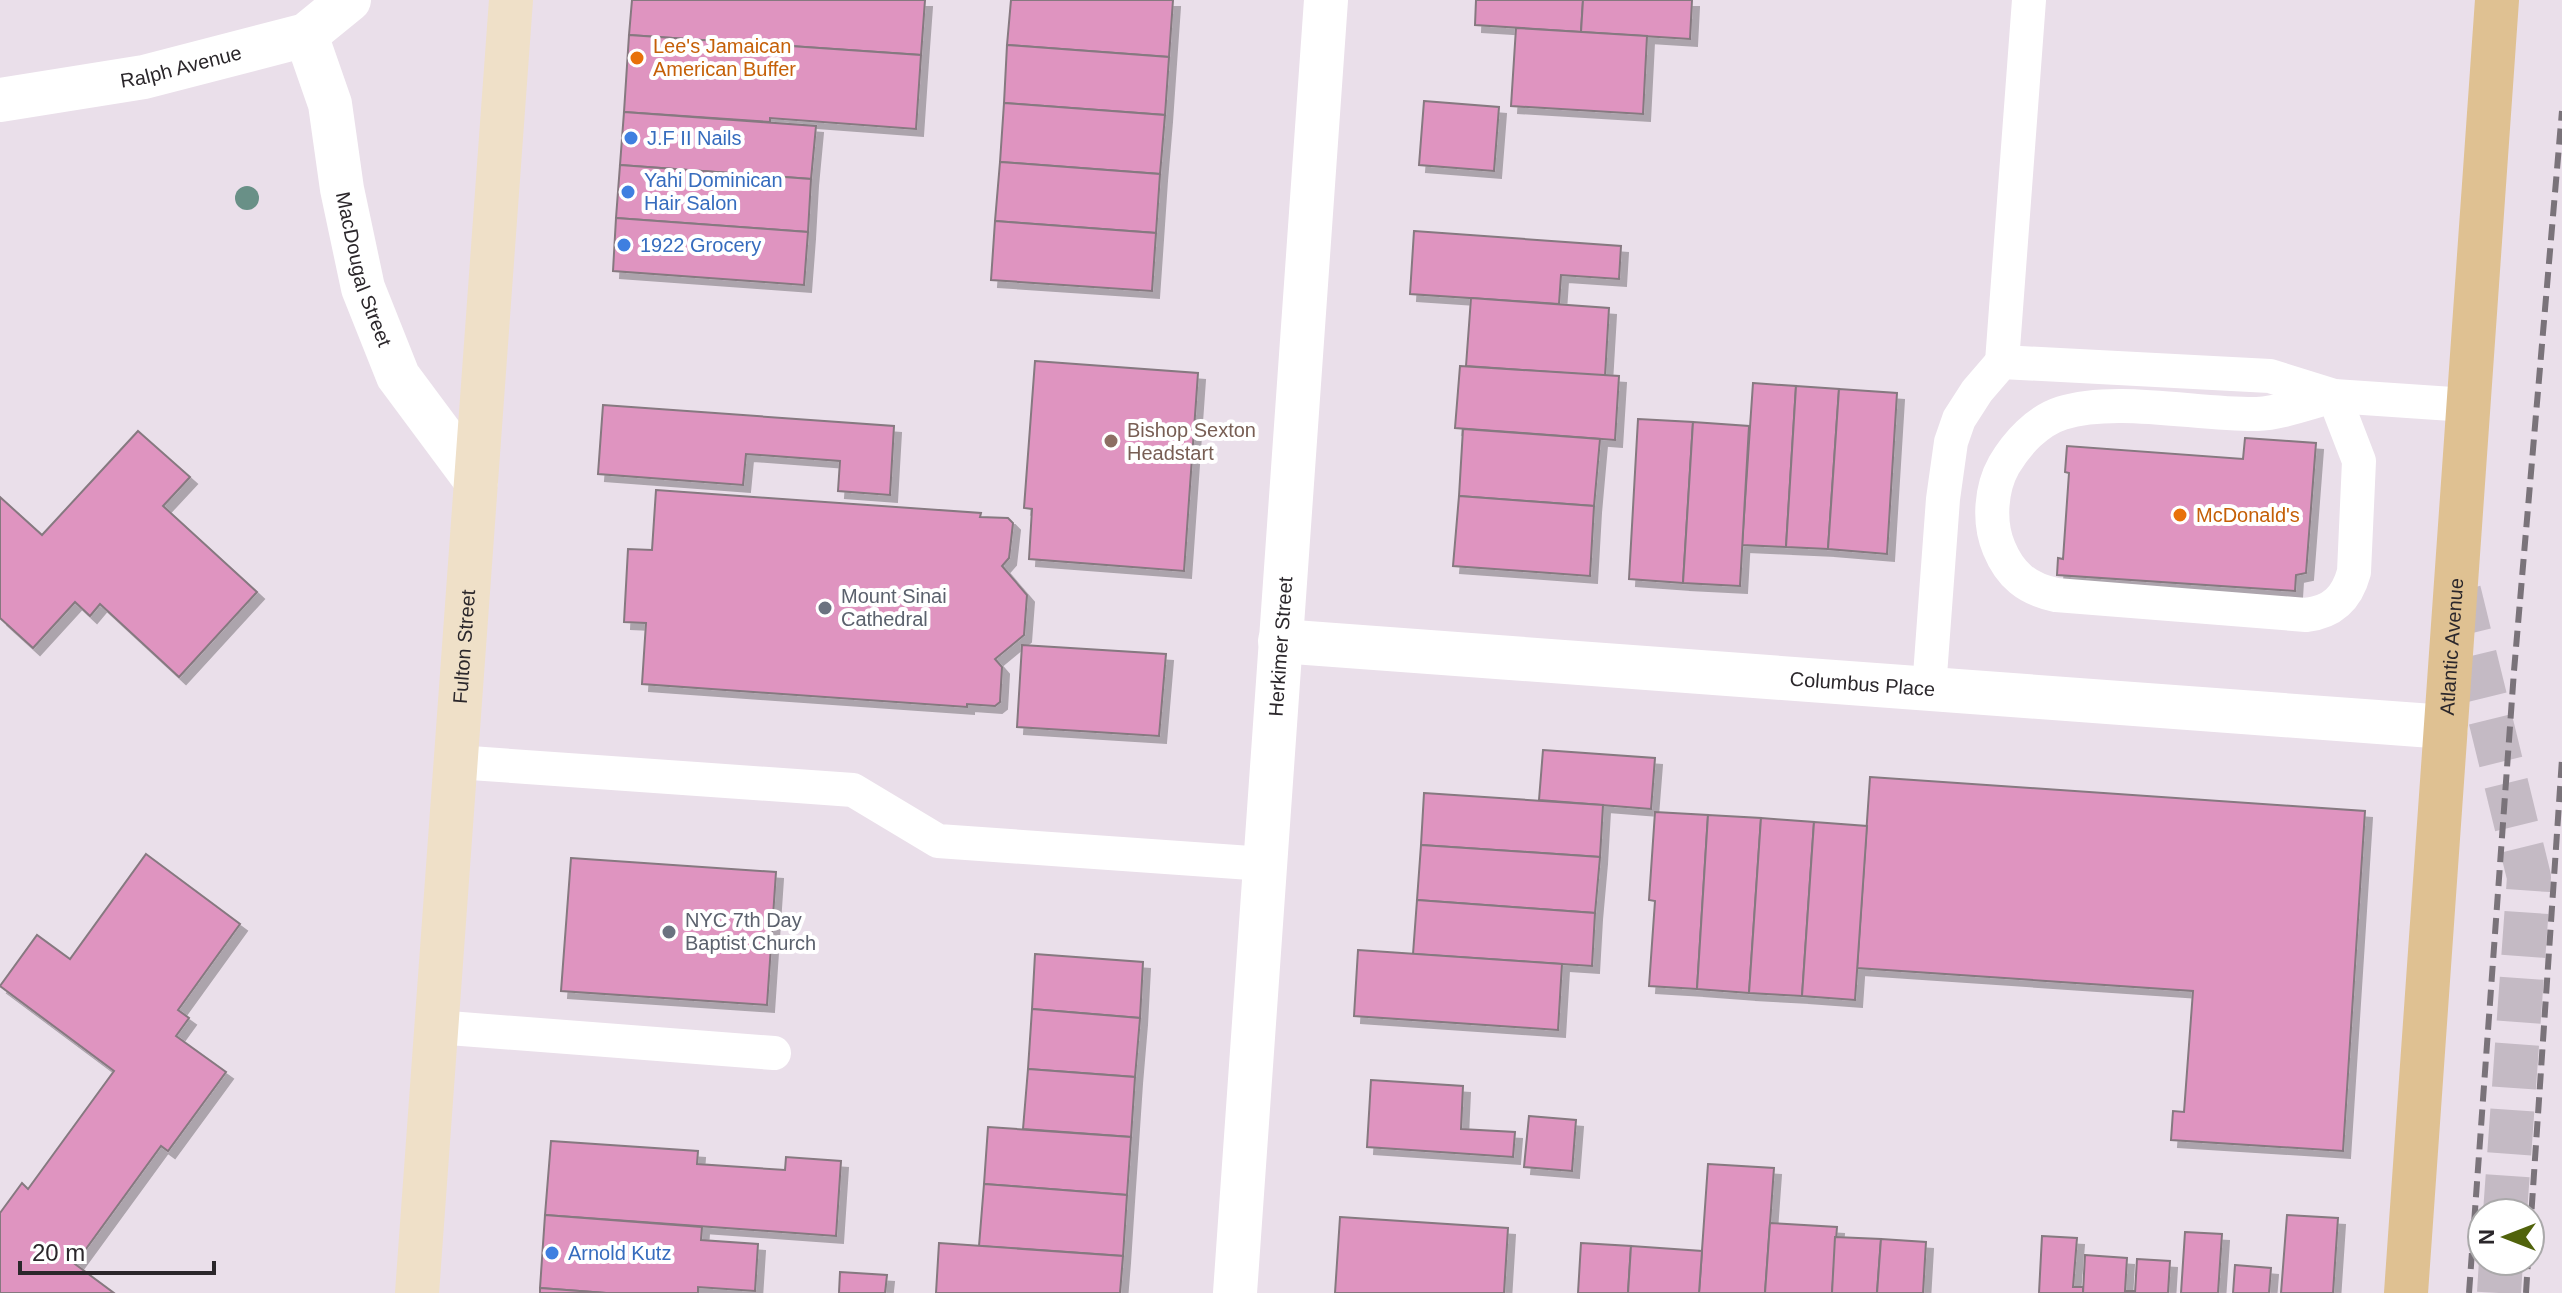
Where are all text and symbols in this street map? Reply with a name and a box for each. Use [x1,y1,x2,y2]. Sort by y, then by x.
place label: Lee's Jamaican American Buffer [653,35,796,80]
street label: Ralph Avenue [119,41,244,92]
marker: Lee's Jamaican American Buffer [628,49,646,67]
place label: J.F II Nails [647,127,741,149]
marker: J.F II Nails [622,129,640,147]
place label: Yahi Dominican Hair Salon [644,169,783,214]
marker: Yahi Dominican Hair Salon [619,183,637,201]
street label: MacDougal Street [332,190,396,350]
place label: 1922 Grocery [640,234,761,256]
marker: 1922 Grocery [615,236,633,254]
place label: Bishop Sexton Headstart [1127,419,1256,464]
marker: Bishop Sexton Headstart [1102,432,1120,450]
place label: McDonald's [2196,504,2300,526]
marker: McDonald's [2171,506,2189,524]
street label: Herkimer Street [1265,576,1296,717]
street label: Atlantic Avenue [2436,577,2467,716]
place label: Mount Sinai Cathedral [841,585,947,630]
street label: Fulton Street [449,588,479,705]
marker: Mount Sinai Cathedral [816,599,834,617]
street label: Columbus Place [1789,668,1936,700]
place label: NYC 7th Day Baptist Church [685,909,816,954]
marker: NYC 7th Day Baptist Church [660,923,678,941]
north arrow [2466,1197,2546,1277]
scale bar [20,1225,214,1275]
text: N [2474,1229,2499,1245]
text: 20 m [32,1239,85,1266]
place label: Arnold Kutz [568,1242,671,1264]
marker: Arnold Kutz [543,1244,561,1262]

